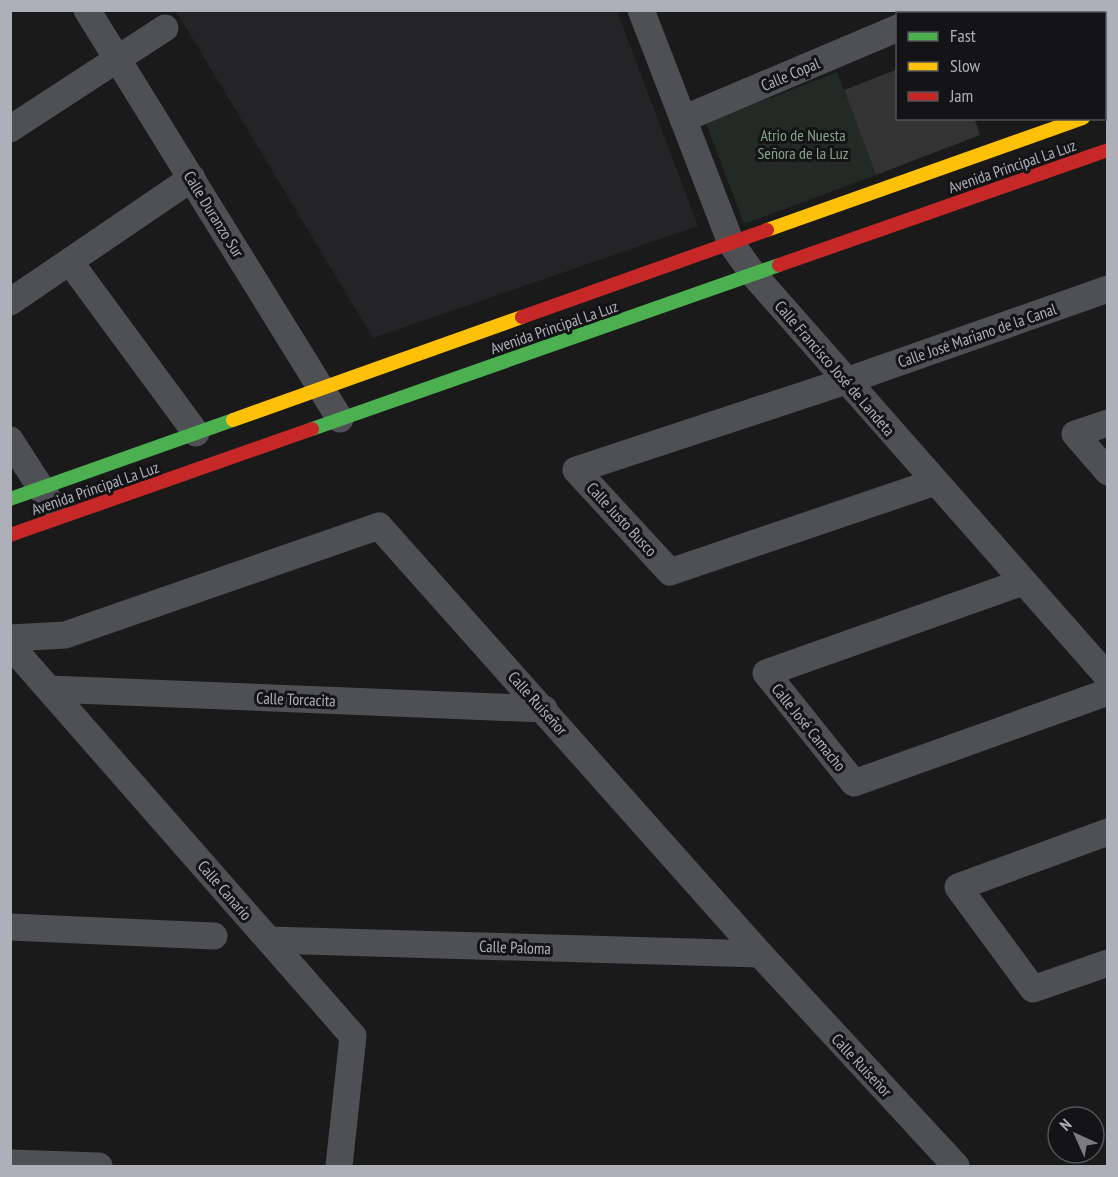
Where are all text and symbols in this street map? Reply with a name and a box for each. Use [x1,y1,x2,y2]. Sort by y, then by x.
legend [896,12,1106,120]
text: Fast [950,24,976,47]
street label: Calle Copal [758,53,823,95]
text: Slow [950,54,981,77]
text: Jam [949,84,973,107]
park label: Atrio de Nuesta Señora de la Luz [757,125,849,163]
street label: Avenida Principal La Luz [946,135,1079,197]
street label: Calle Duranzo Sur [180,167,249,261]
street label: Avenida Principal La Luz [488,296,621,358]
street label: Calle Francisco José de Landeta [771,296,899,440]
street label: Calle José Mariano de la Canal [895,298,1059,372]
street label: Avenida Principal La Luz [29,457,162,519]
street label: Calle Justo Busco [583,478,661,560]
street label: Calle Ruiseñor [504,667,572,740]
street label: Calle José Camacho [768,679,851,775]
street label: Calle Torcacita [256,688,336,710]
street label: Calle Canario [194,856,256,924]
street label: Calle Paloma [479,936,551,958]
street label: Calle Ruiseñor [828,1029,897,1101]
north arrow [1046,1105,1106,1165]
text: N [1055,1114,1076,1135]

